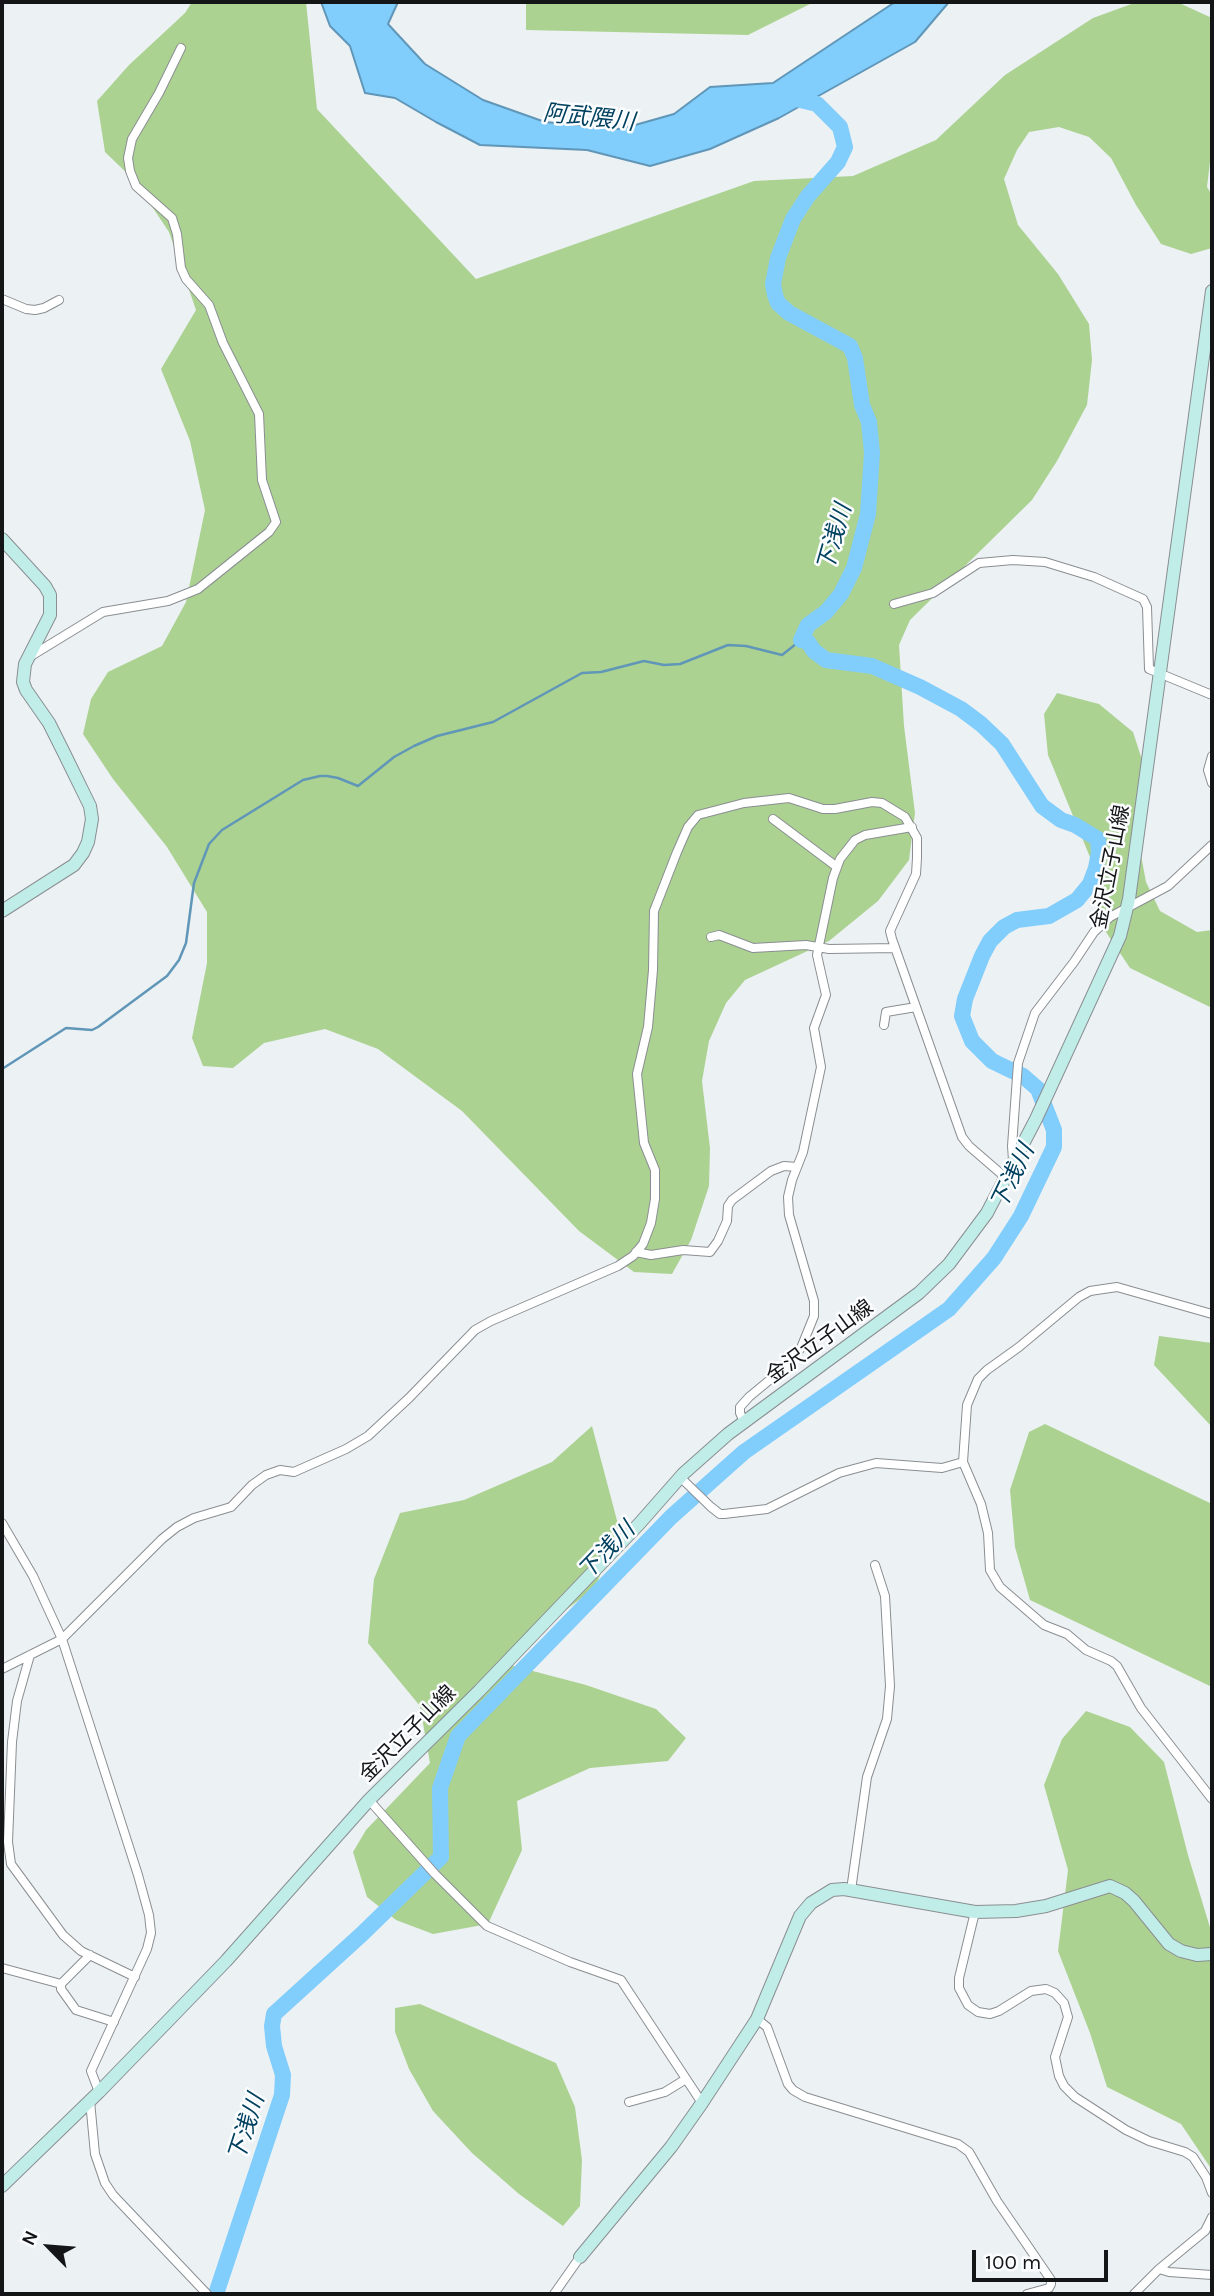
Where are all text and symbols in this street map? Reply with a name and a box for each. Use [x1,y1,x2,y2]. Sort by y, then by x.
water label: 阿武隈川 [542,99,636,137]
water label: 下浅川 [812,501,858,575]
street label: 金沢立子山線 [1087,803,1135,931]
water label: 下浅川 [985,1140,1041,1214]
street label: 金沢立子山線 [762,1295,878,1389]
water label: 下浅川 [573,1517,641,1585]
street label: 金沢立子山線 [355,1681,461,1787]
water label: 下浅川 [223,2091,271,2165]
north arrow [14,2212,84,2282]
text: N [17,2227,43,2249]
scale bar [976,2236,1112,2280]
text: 100 m [985,2250,1042,2274]

